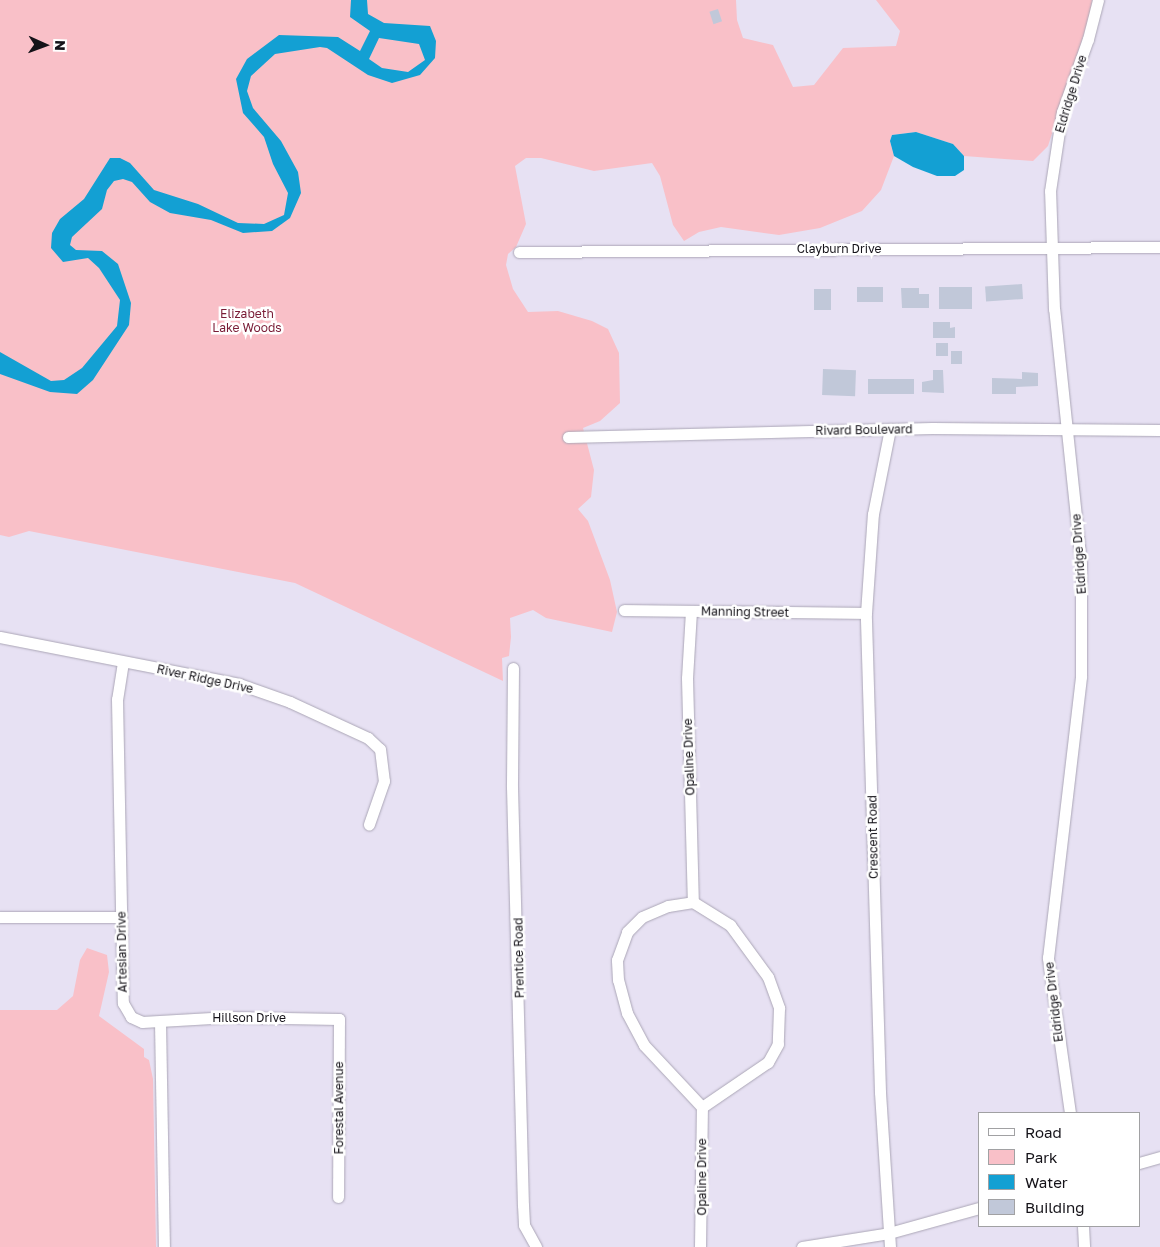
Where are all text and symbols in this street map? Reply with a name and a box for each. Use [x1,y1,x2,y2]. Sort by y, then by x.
north arrow [20,20,70,70]
text: N [52,40,69,51]
street label: Eldridge Drive [1052,53,1090,135]
street label: Clayburn Drive [797,242,881,256]
park label: Elizabeth Lake Woods [212,307,282,335]
street label: Rivard Boulevard [815,422,913,438]
street label: Eldridge Drive [1069,513,1089,595]
street label: Manning Street [701,604,789,620]
street label: River Ridge Drive [155,662,255,696]
street label: Opaline Drive [680,718,698,796]
street label: Crescent Road [865,795,881,879]
street label: Artesian Drive [114,911,130,993]
street label: Prentice Road [511,918,527,998]
street label: Eldridge Drive [1042,961,1066,1043]
street label: Hillson Drive [212,1011,286,1025]
street label: Forestal Avenue [332,1062,346,1154]
legend [978,1112,1140,1227]
text: Road [1025,1123,1062,1141]
street label: Opaline Drive [695,1138,709,1216]
text: Park [1025,1148,1057,1166]
text: Water [1025,1173,1068,1191]
text: Building [1025,1198,1085,1216]

